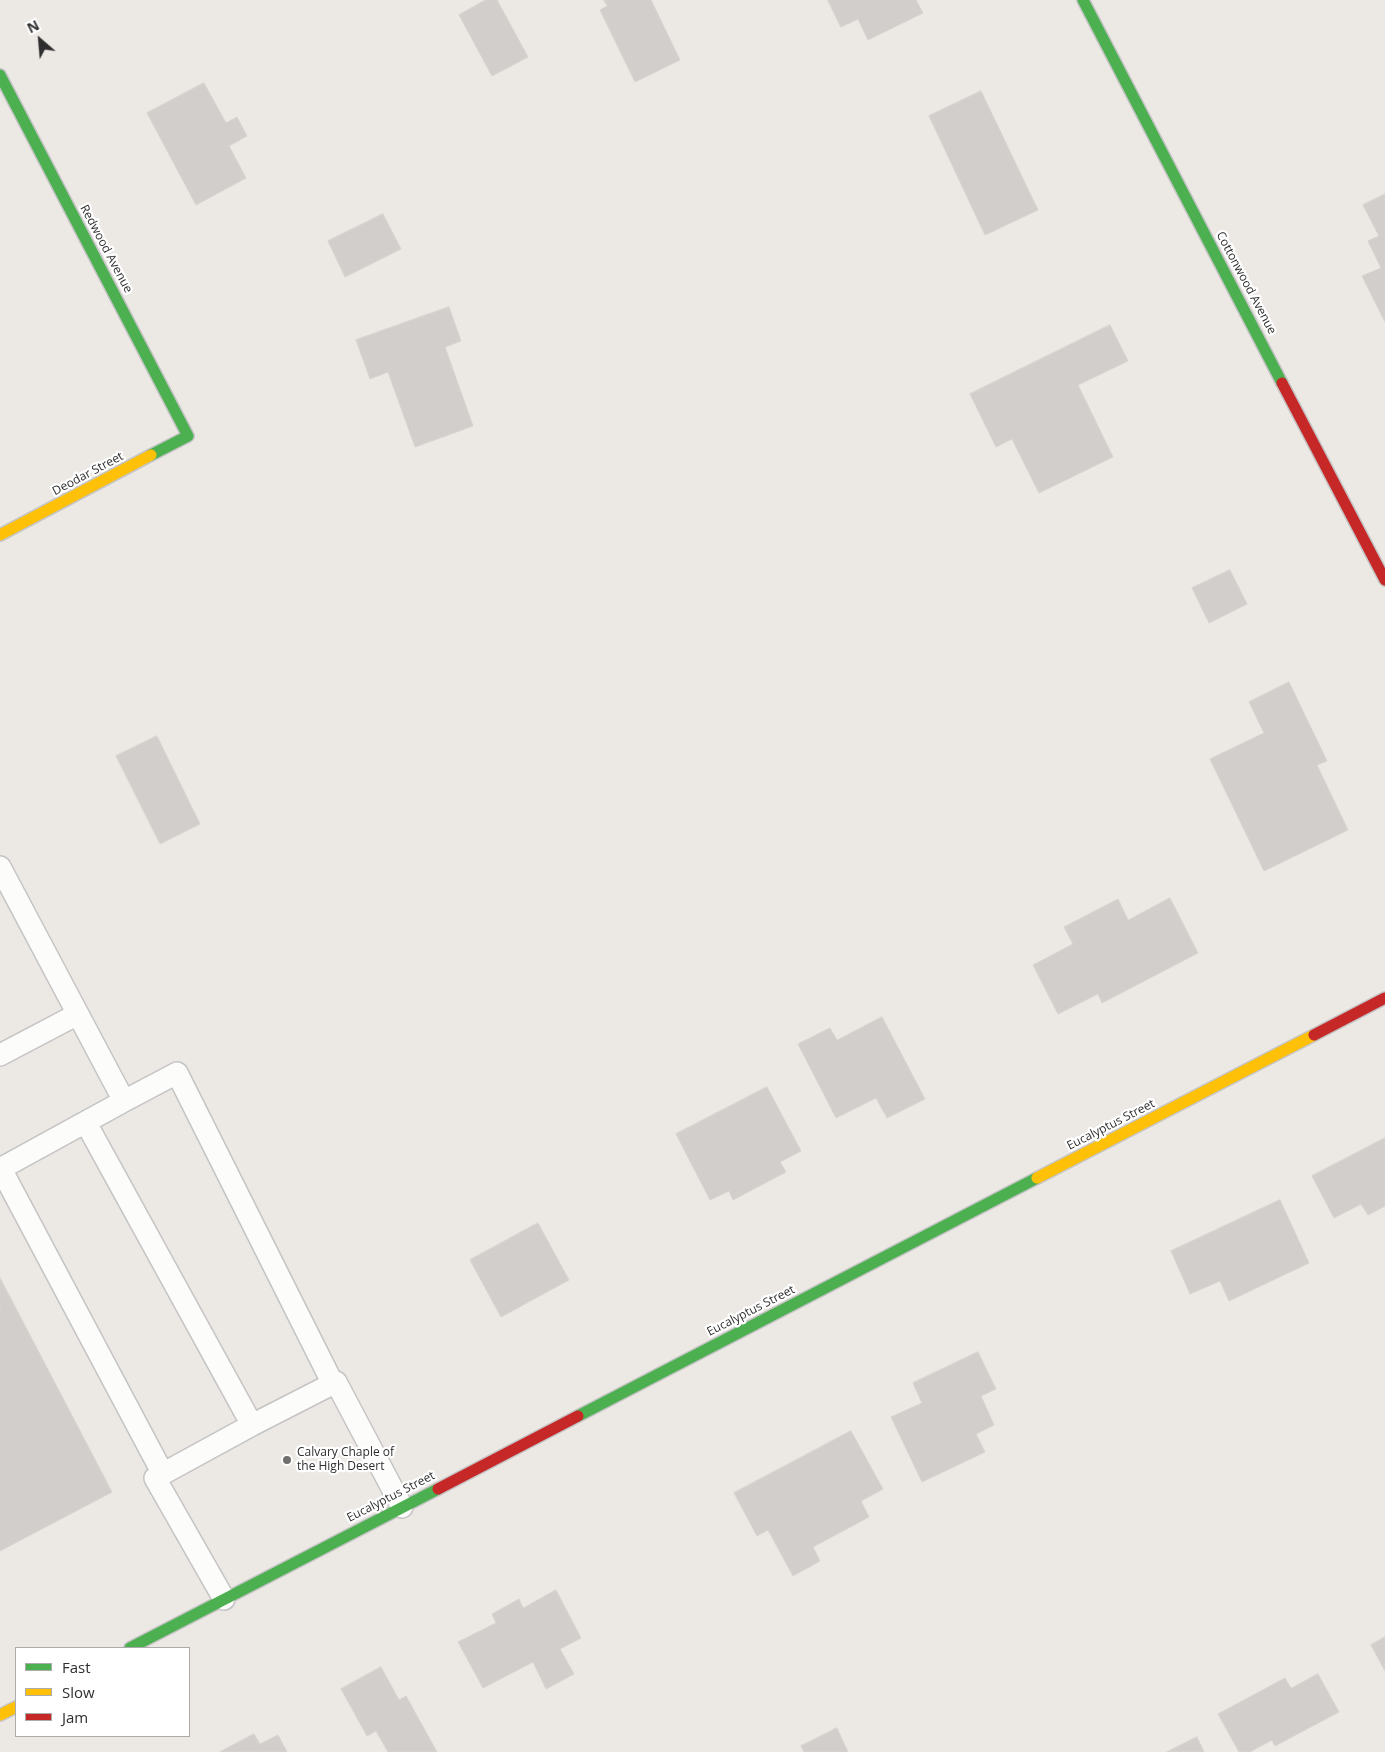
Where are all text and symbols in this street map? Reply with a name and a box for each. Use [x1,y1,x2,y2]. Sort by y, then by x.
north arrow [15,15,65,65]
text: N [24,15,42,37]
street label: Redwood Avenue [77,203,135,295]
street label: Cottonwood Avenue [1213,229,1279,337]
street label: Deodar Street [50,449,126,499]
street label: Eucalyptus Street [1065,1097,1157,1153]
street label: Eucalyptus Street [705,1283,797,1339]
place label: Calvary Chaple of the High Desert [297,1446,394,1474]
marker: Calvary Chaple of the High Desert [281,1454,293,1466]
street label: Eucalyptus Street [345,1469,437,1525]
legend [15,1647,190,1737]
text: Fast [62,1657,91,1677]
text: Slow [62,1682,95,1702]
text: Jam [62,1707,88,1727]

